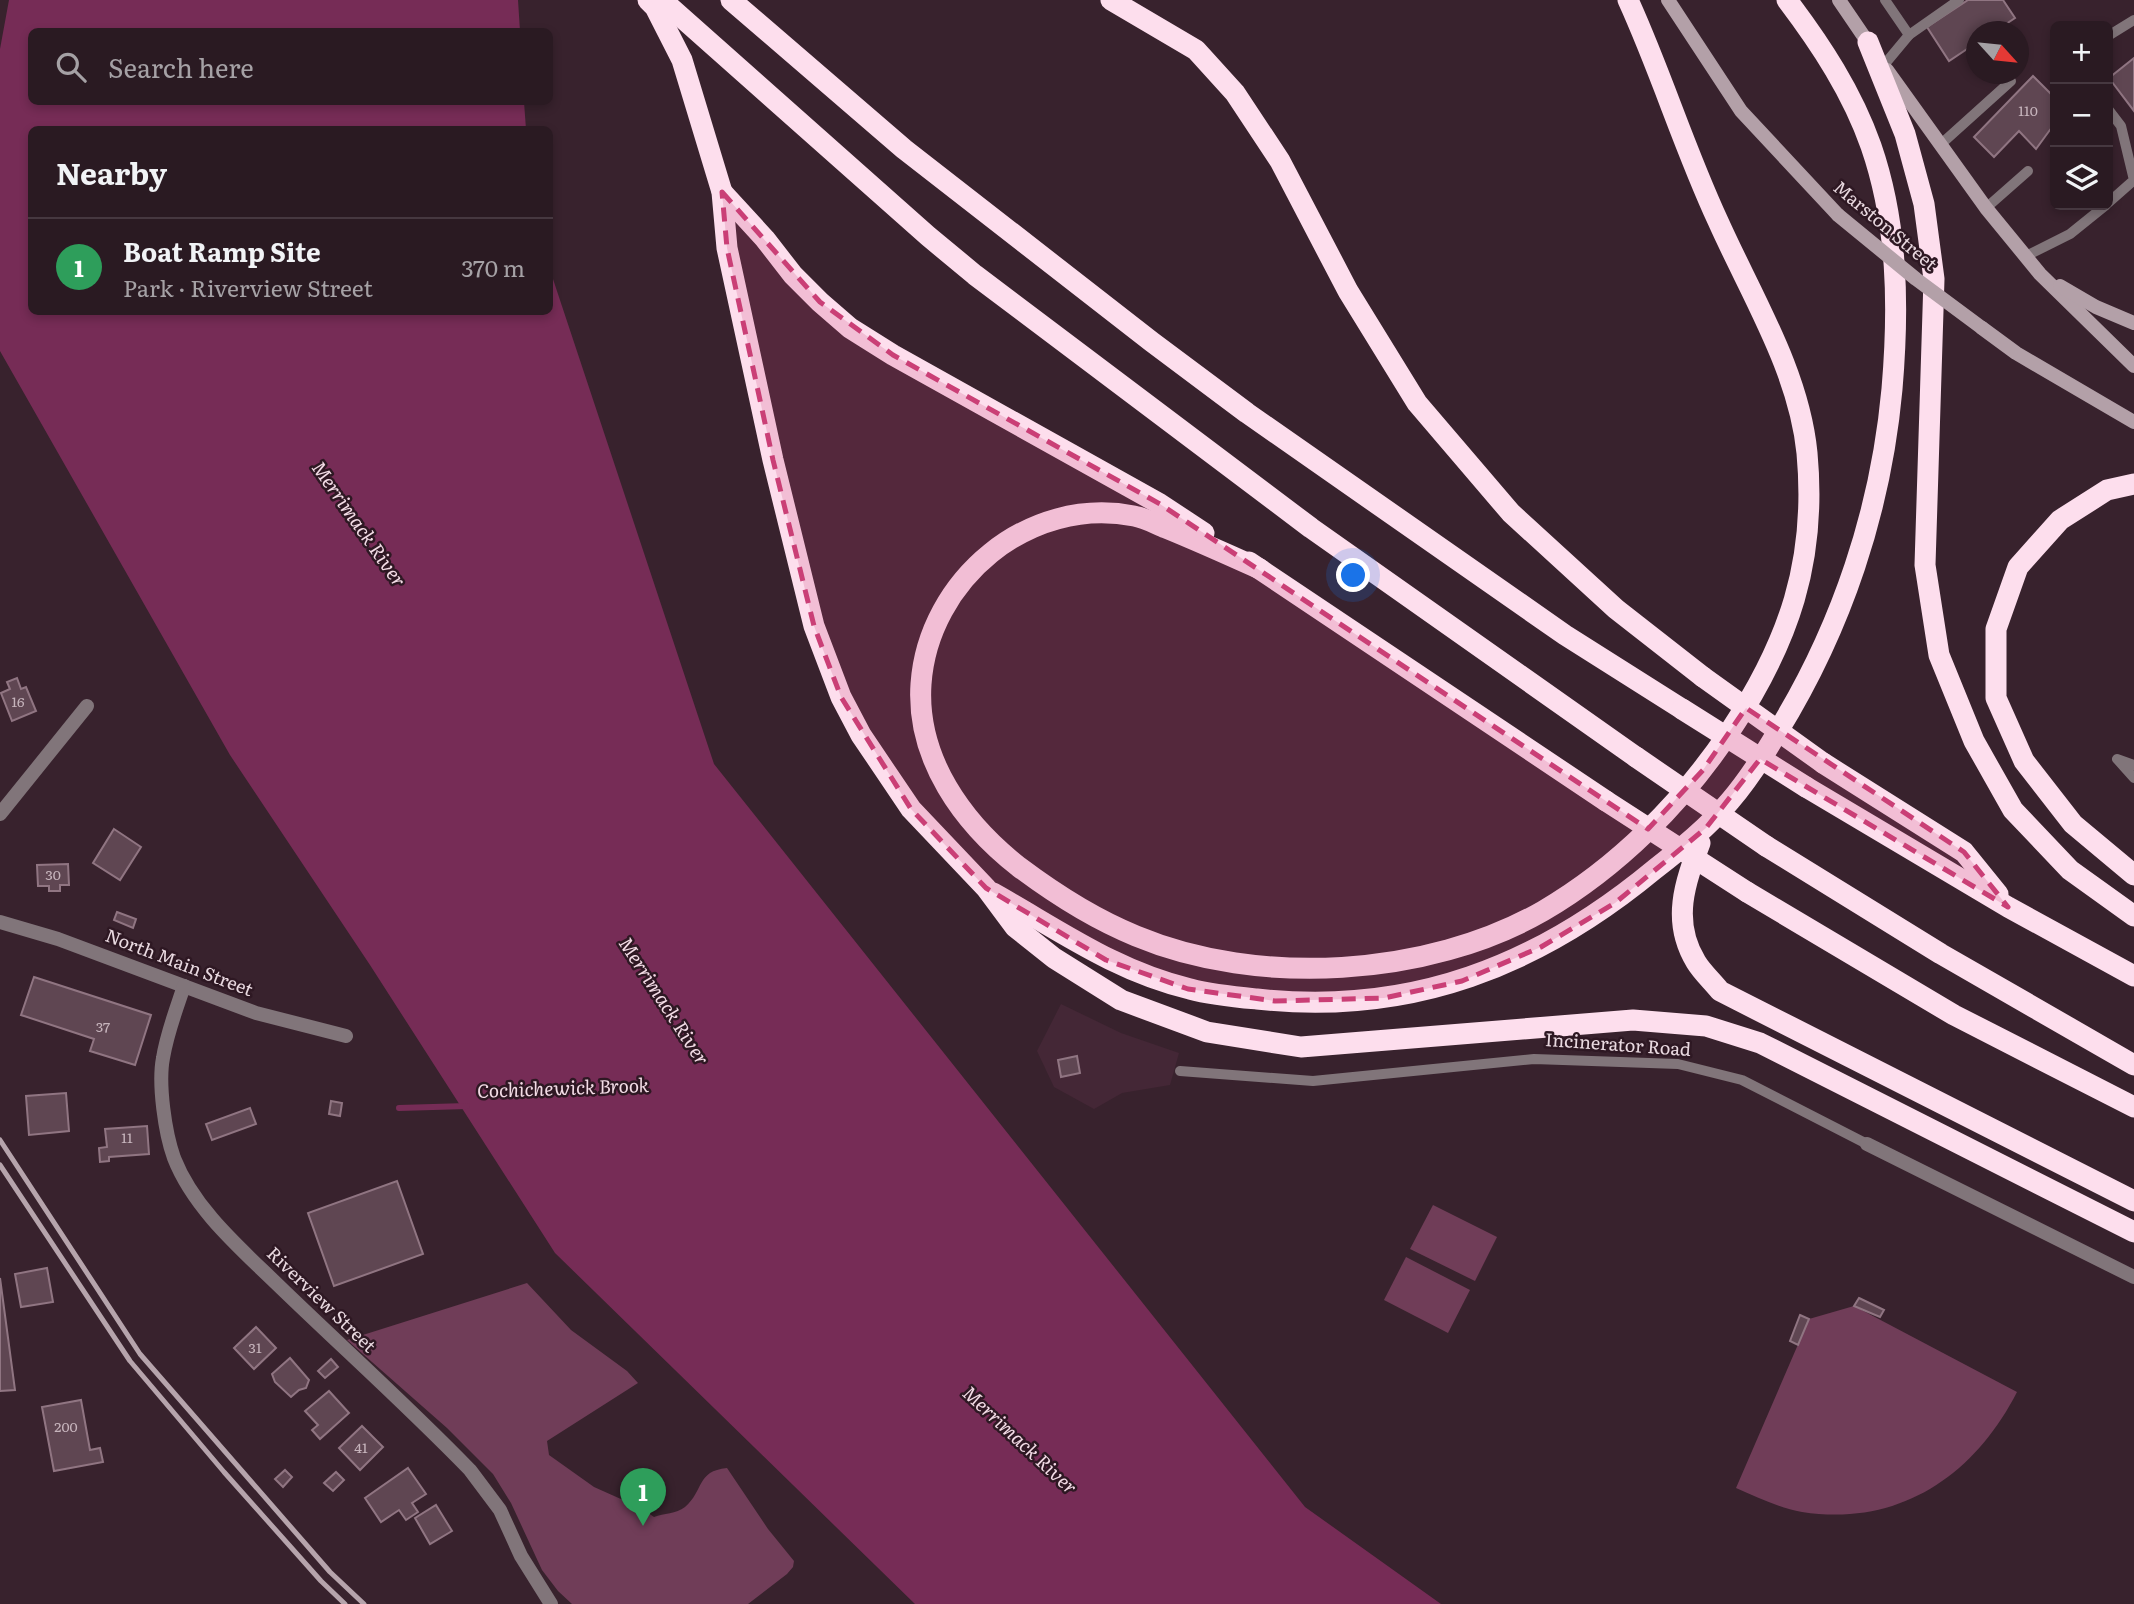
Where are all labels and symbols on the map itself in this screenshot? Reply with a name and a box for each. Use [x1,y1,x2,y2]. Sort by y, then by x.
north arrow [1966,21,2029,84]
house number: 110 [2018,100,2038,120]
street label: Marston Street [1828,173,1944,277]
water label: Merrimack River [306,455,414,592]
your location [1336,558,1370,592]
house number: 16 [11,691,25,711]
house number: 30 [45,864,61,884]
street label: North Main Street [102,921,258,1002]
water label: Merrimack River [613,931,717,1070]
house number: 37 [96,1016,110,1036]
street label: Incinerator Road [1544,1025,1692,1062]
water label: Cochichewick Brook [476,1070,650,1104]
house number: 11 [121,1127,133,1147]
street label: Riverview Street [261,1240,383,1359]
house number: 31 [248,1337,262,1357]
water label: Merrimack River [957,1379,1084,1500]
house number: 200 [54,1416,78,1436]
house number: 41 [354,1437,368,1457]
pin: 1 [620,1468,666,1526]

